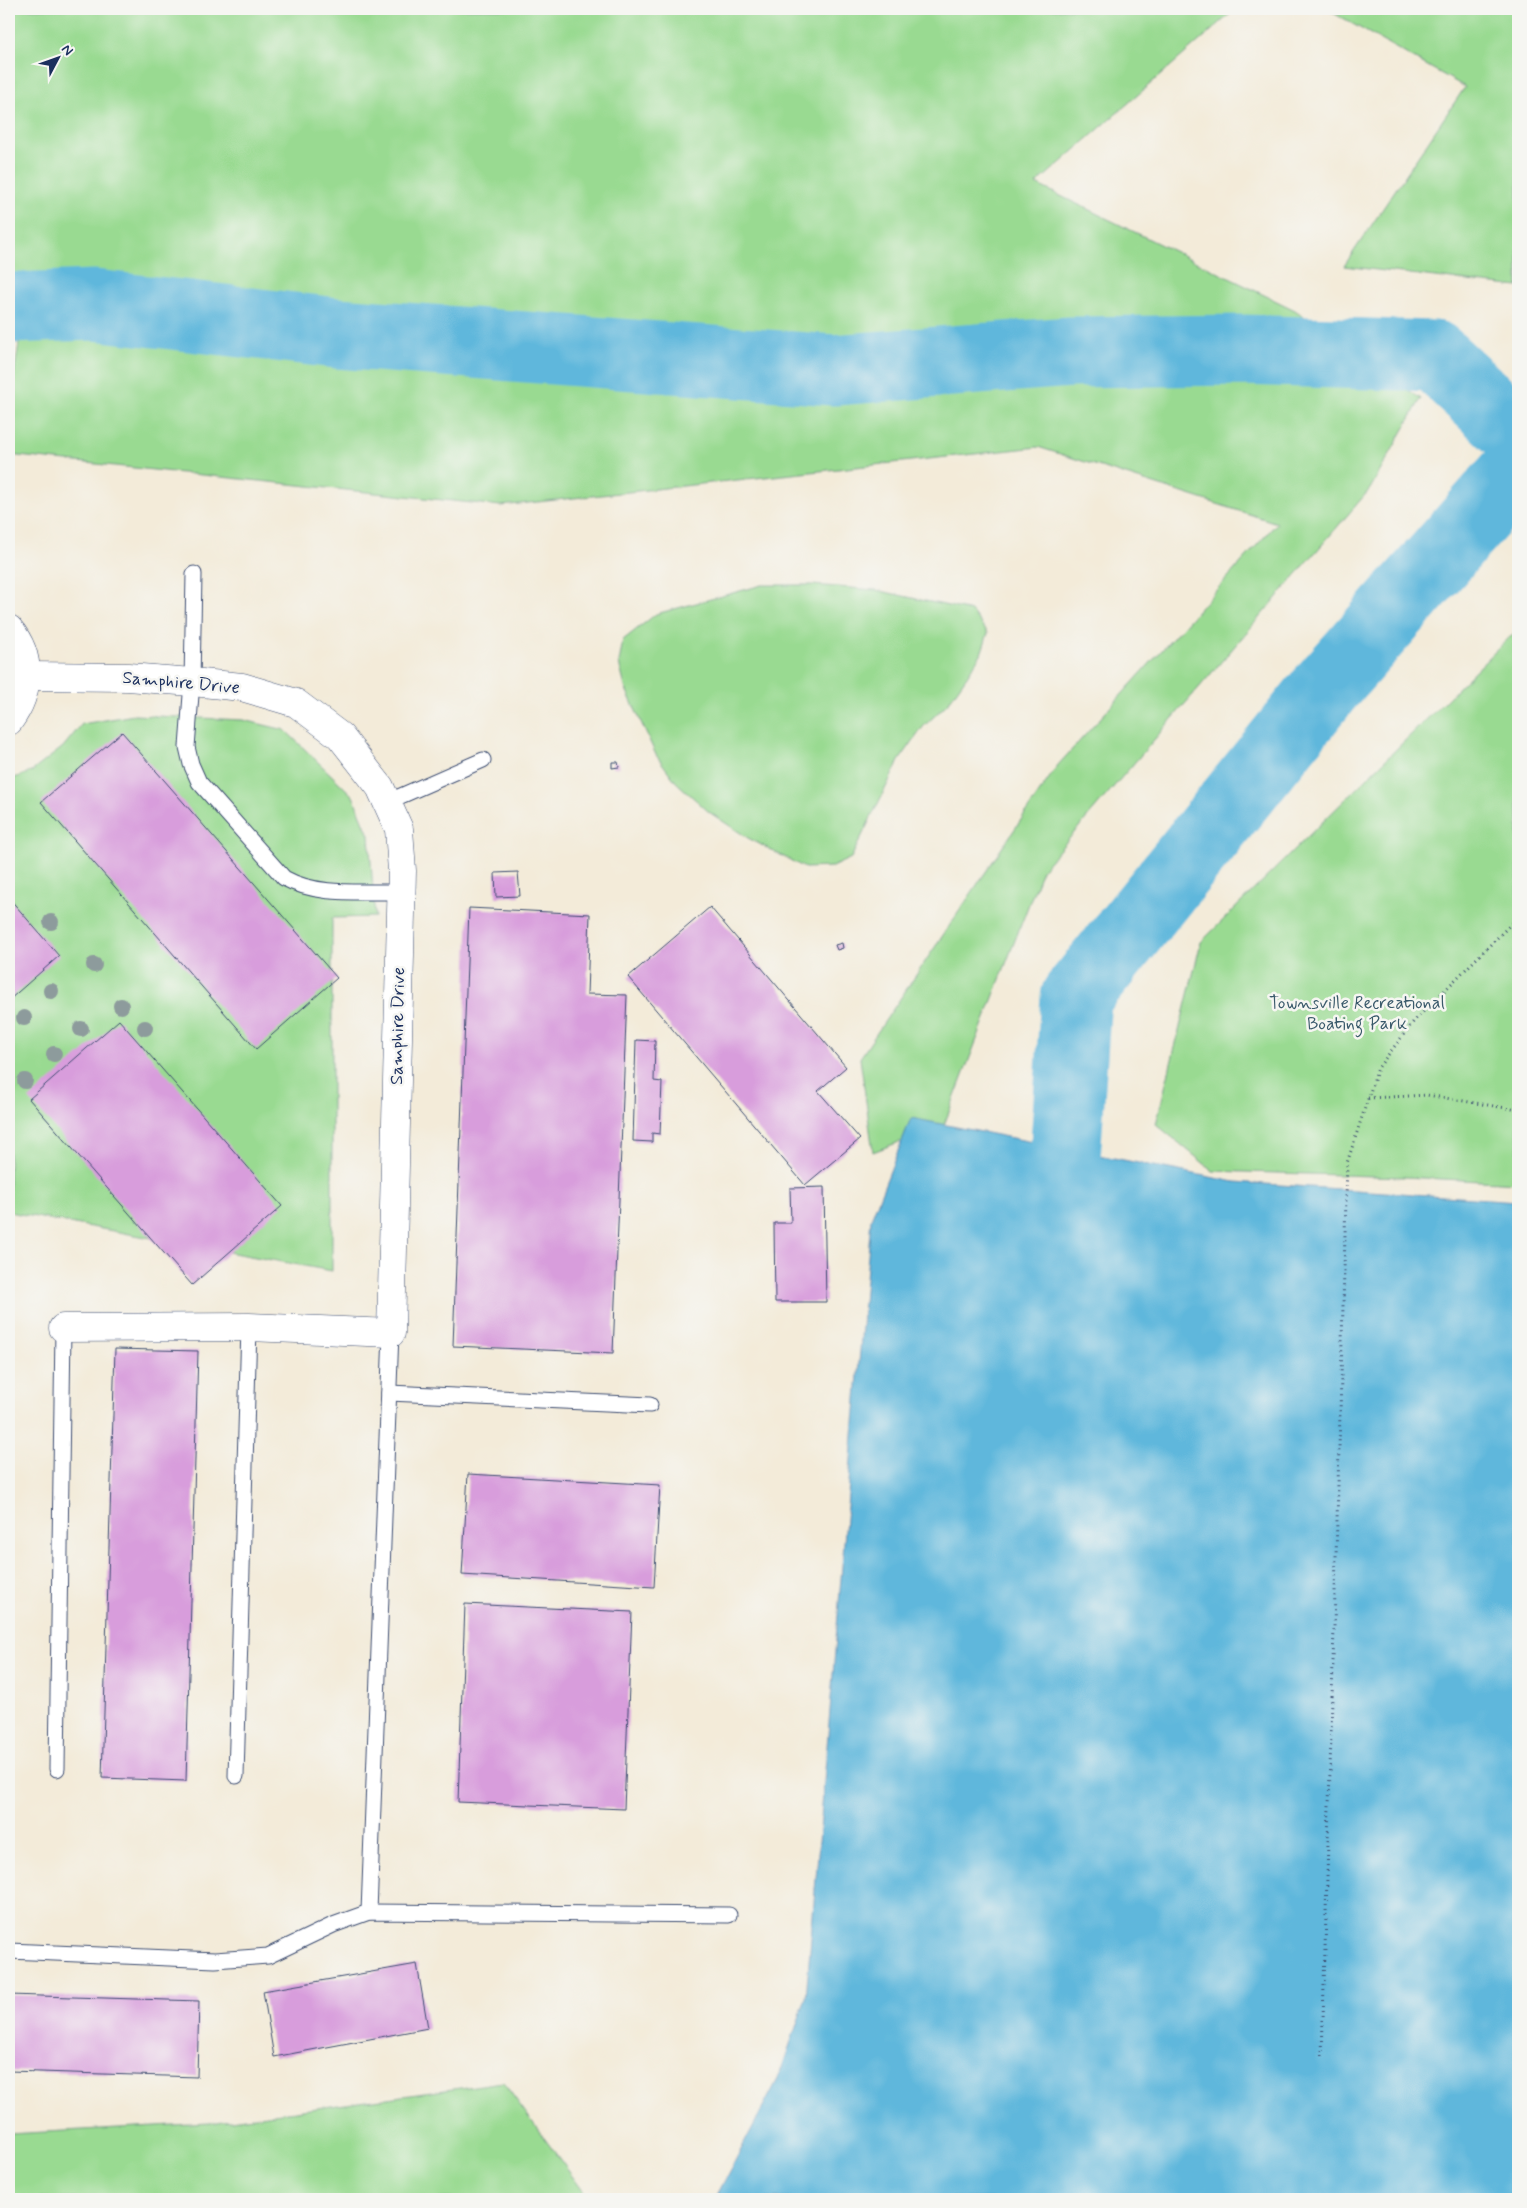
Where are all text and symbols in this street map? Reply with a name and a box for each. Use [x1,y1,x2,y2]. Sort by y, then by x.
north arrow [32,32,82,82]
text: N [57,41,77,60]
street label: Samphire Drive [121,666,241,700]
street label: Samphire Drive [385,967,411,1085]
park label: Townsville Recreational Boating Park [1269,991,1445,1038]

